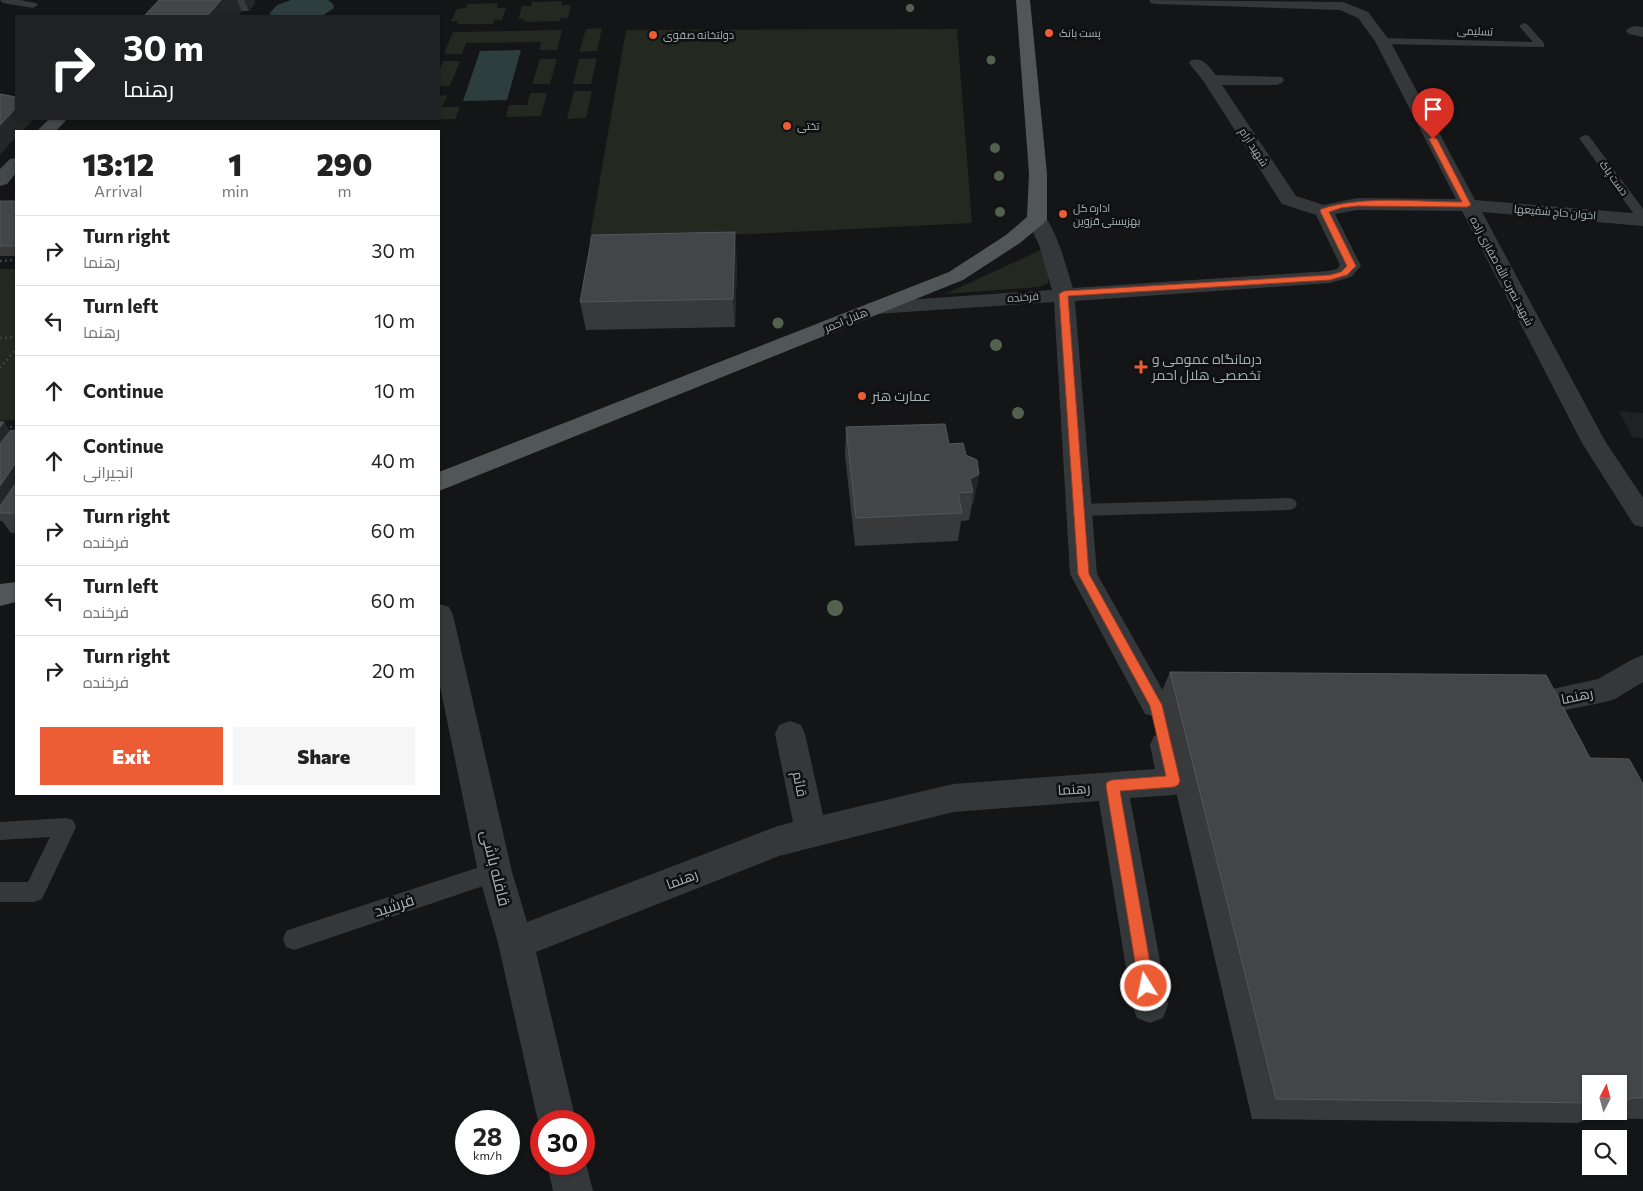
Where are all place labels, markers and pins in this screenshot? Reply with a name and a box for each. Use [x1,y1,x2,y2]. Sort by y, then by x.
place label: پست بانک [1059,26,1101,40]
marker: پست بانک [1043,27,1055,39]
place label: دولتخانه صفوی [663,28,734,42]
marker: دولتخانه صفوی [647,29,659,41]
pin [1412,88,1454,139]
place label: تختی [797,119,820,133]
marker: تختی [781,120,793,132]
place label: اداره کل بهزیستی قزوین [1073,201,1141,228]
marker: اداره کل بهزیستی قزوین [1057,208,1069,220]
place label: درمانگاه عمومی و تخصصی هلال احمر [1151,350,1262,384]
marker: درمانگاه عمومی و تخصصی هلال احمر [1134,360,1148,374]
place label: عمارت هنر [871,387,931,404]
marker: عمارت هنر [856,390,868,402]

